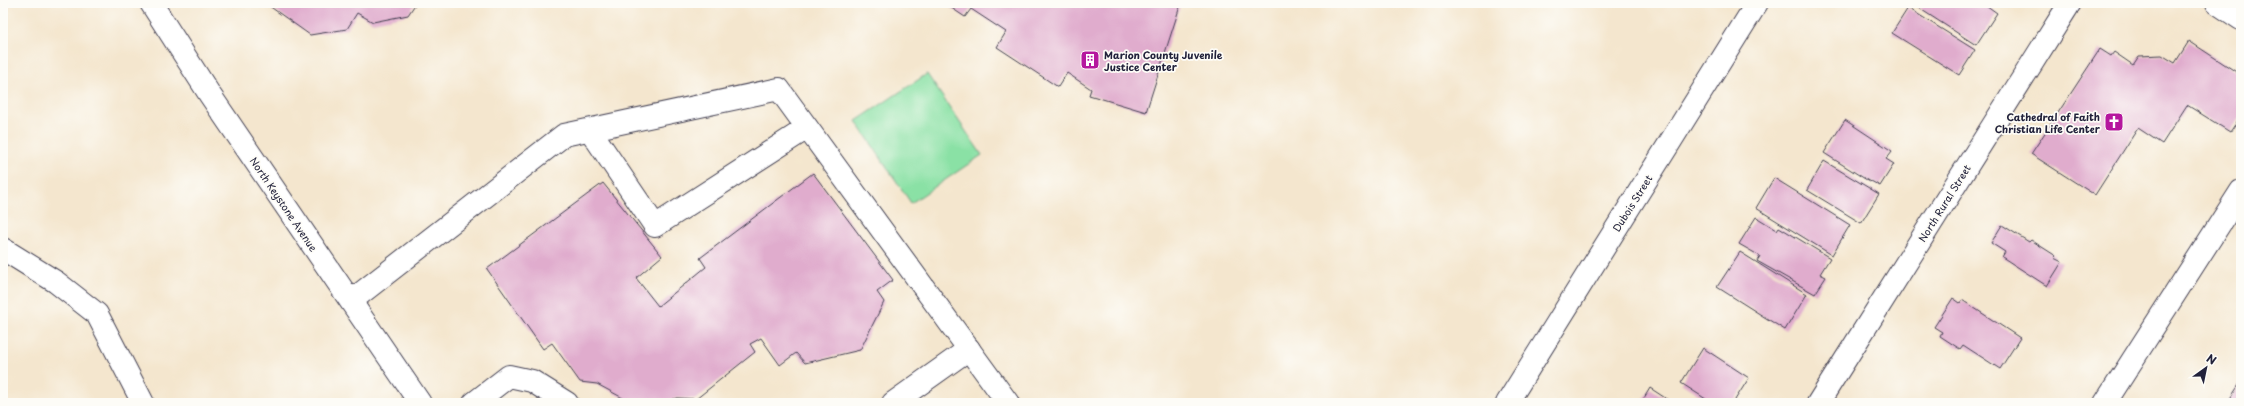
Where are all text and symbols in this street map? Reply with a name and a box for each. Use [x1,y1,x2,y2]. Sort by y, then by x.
place label: Marion County Juvenile Justice Center [1104,47,1223,74]
building icon: Marion County Juvenile Justice Center [1079,49,1101,71]
place label: Cathedral of Faith Christian Life Center [1995,109,2101,136]
church icon: Cathedral of Faith Christian Life Center [2103,111,2125,133]
street label: North Keystone Avenue [246,154,322,255]
street label: North Rural Street [1914,161,1974,245]
street label: Dubois Street [1609,172,1655,234]
north arrow [2186,348,2226,388]
text: N [2203,350,2220,369]

